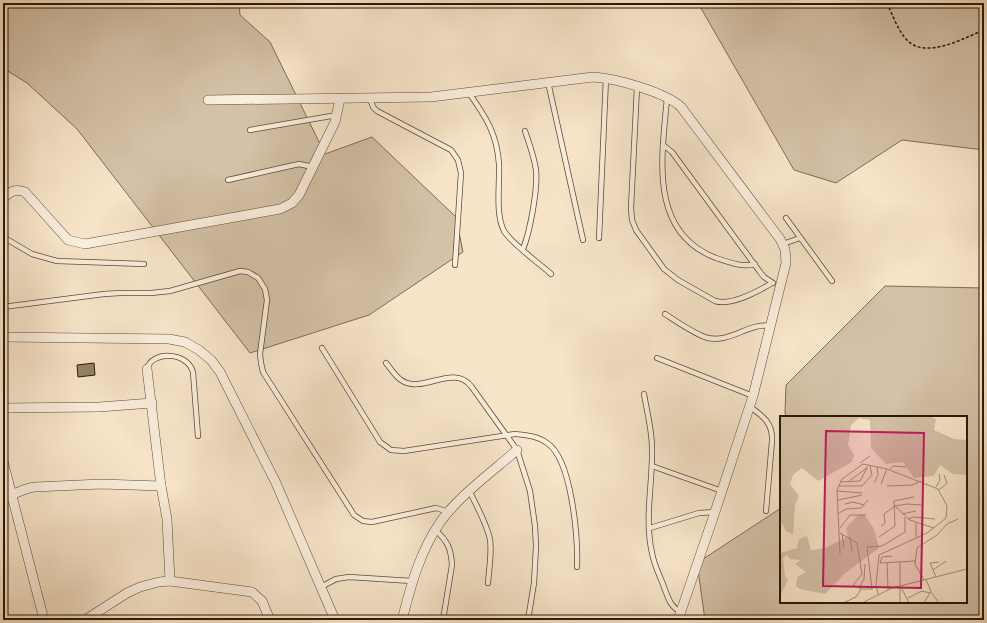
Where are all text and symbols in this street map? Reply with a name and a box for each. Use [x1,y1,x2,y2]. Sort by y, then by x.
inset map [780,416,967,603]

